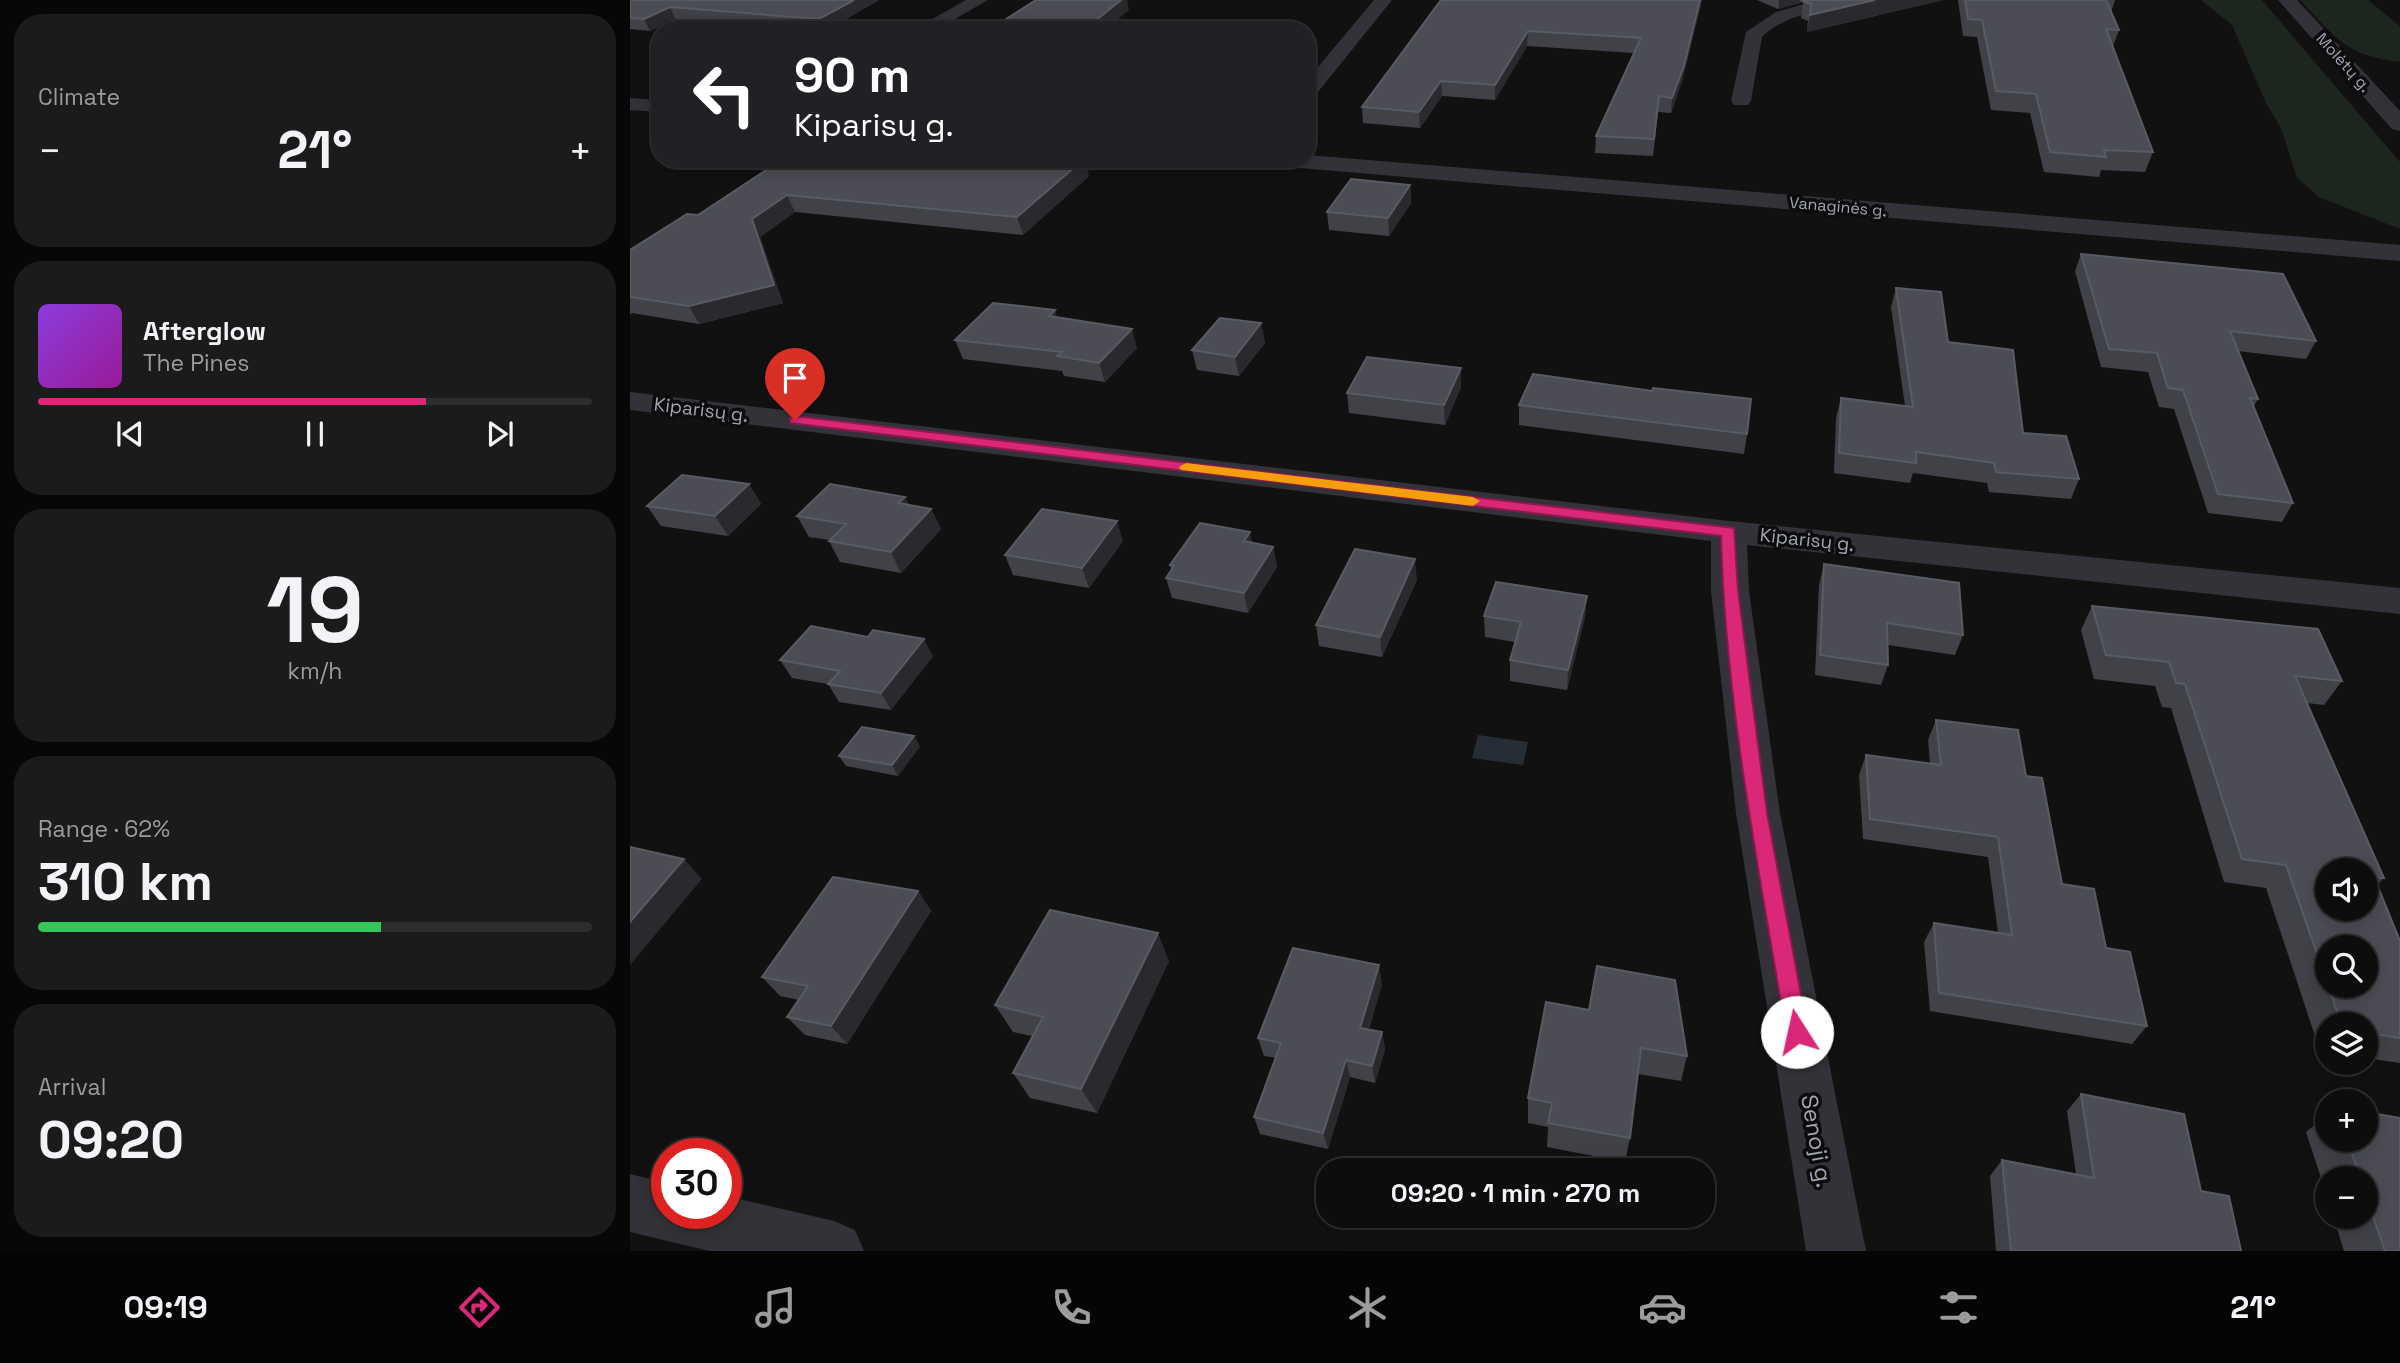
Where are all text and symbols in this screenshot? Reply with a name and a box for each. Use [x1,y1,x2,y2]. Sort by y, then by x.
street label: Molėtų g. [2312,28,2376,96]
text: 90 m [794,44,910,106]
icon: left [679,49,770,140]
text: Climate [38,82,120,112]
text: Kiparisų g. [794,105,954,145]
text: 21° [278,117,352,183]
text: − [38,127,62,175]
text: + [568,127,592,175]
street label: Vanaginės g. [1788,192,1888,221]
text: Afterglow [143,314,266,348]
text: The Pines [143,348,249,378]
pin [765,348,825,420]
icon: arrive [776,359,814,397]
street label: Kiparisų g. [652,391,749,428]
icon: previous [111,415,149,453]
icon: pause [296,415,334,453]
icon: next [481,415,519,453]
street label: Kiparisų g. [1759,522,1855,557]
text: 19 [266,552,364,669]
text: km/h [288,656,342,686]
text: Range · 62% [38,814,170,844]
text: 310 km [38,849,213,915]
map controls [2315,858,2378,1229]
button: sound [2315,858,2378,921]
button: search [2315,935,2378,998]
position arrow [1760,995,1834,1069]
button: layers [2315,1012,2378,1075]
text: Arrival [38,1072,106,1102]
button: + [2315,1089,2378,1152]
street label: Senoji g. [1794,1092,1840,1190]
text: 09:20 [38,1107,184,1173]
speed limit sign: 30 [651,1138,742,1229]
button: − [2315,1166,2378,1229]
text: 09:20 · 1 min · 270 m [1391,1176,1640,1210]
icon: directions [455,1283,504,1332]
icon: music [751,1283,800,1332]
icon: phone [1047,1283,1096,1332]
icon: climate [1343,1283,1392,1332]
icon: car [1638,1283,1687,1332]
icon: filters [1934,1283,1983,1332]
text: 09:19 [123,1287,208,1327]
text: 21° [2230,1287,2276,1327]

